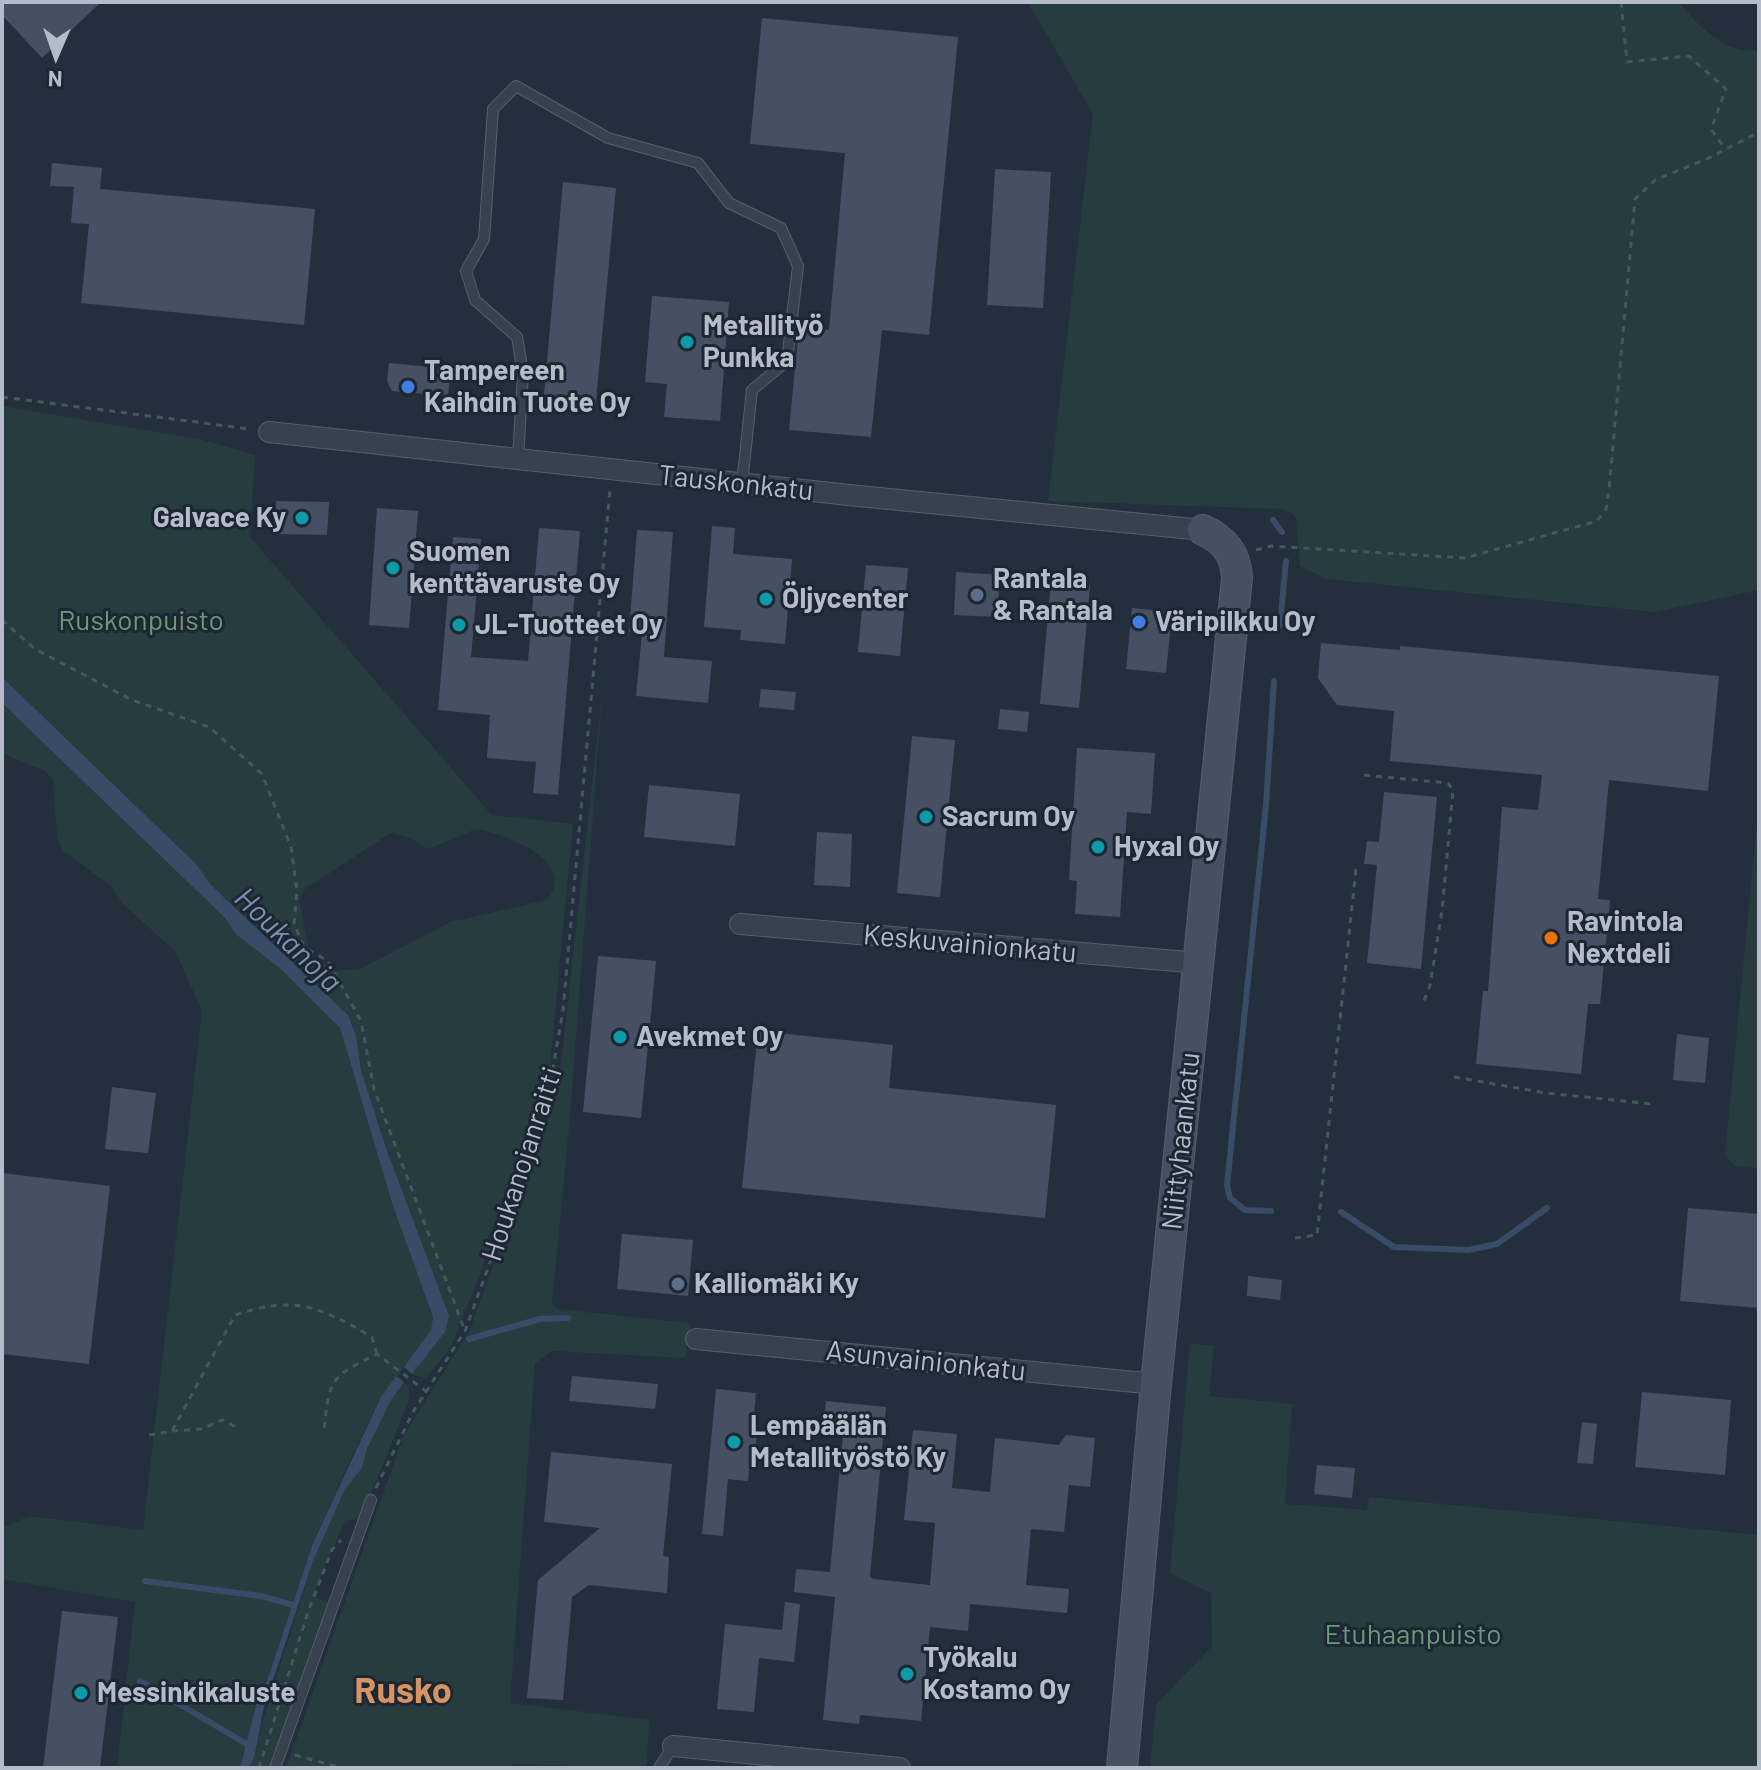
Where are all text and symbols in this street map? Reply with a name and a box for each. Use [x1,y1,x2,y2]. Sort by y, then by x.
north arrow [16,16,96,96]
text: N [47,67,63,93]
place label: Metallityö Punkka [703,309,823,375]
marker: Metallityö Punkka [678,333,696,351]
place label: Tampereen Kaihdin Tuote Oy [424,354,631,420]
marker: Tampereen Kaihdin Tuote Oy [399,378,417,396]
street label: Tauskonkatu [657,458,815,508]
place label: Galvace Ky [153,501,286,535]
marker: Galvace Ky [293,509,311,527]
place label: Suomen kenttävaruste Oy [409,535,620,601]
marker: Suomen kenttävaruste Oy [384,559,402,577]
place label: Rantala & Rantala [993,562,1113,628]
place label: Öljycenter [782,582,908,616]
marker: Rantala & Rantala [968,586,986,604]
marker: Öljycenter [757,590,775,608]
park label: Ruskonpuisto [58,604,224,638]
place label: Väripilkku Oy [1155,605,1316,639]
place label: JL-Tuotteet Oy [475,608,663,642]
marker: Väripilkku Oy [1130,613,1148,631]
marker: JL-Tuotteet Oy [450,616,468,634]
place label: Sacrum Oy [942,800,1075,834]
marker: Sacrum Oy [917,808,935,826]
place label: Hyxal Oy [1114,830,1219,864]
marker: Hyxal Oy [1089,838,1107,856]
water label: Houkanoja [227,880,349,1000]
place label: Ravintola Nextdeli [1567,905,1683,971]
street label: Keskuvainionkatu [862,918,1078,970]
marker: Ravintola Nextdeli [1542,929,1560,947]
place label: Avekmet Oy [636,1020,783,1054]
marker: Avekmet Oy [611,1028,629,1046]
street label: Niittyhaankatu [1155,1051,1207,1231]
street label: Houkanojanraitti [475,1063,569,1265]
place label: Kalliomäki Ky [694,1267,859,1301]
marker: Kalliomäki Ky [669,1275,687,1293]
street label: Asunvainionkatu [825,1334,1027,1388]
place label: Lempäälän Metallityöstö Ky [750,1409,946,1475]
marker: Lempäälän Metallityöstö Ky [725,1433,743,1451]
park label: Etuhaanpuisto [1324,1618,1502,1652]
place label: Työkalu Kostamo Oy [923,1641,1071,1707]
marker: Työkalu Kostamo Oy [898,1665,916,1683]
district label: Rusko [354,1669,452,1713]
place label: Messinkikaluste [97,1676,295,1710]
marker: Messinkikaluste [72,1684,90,1702]

